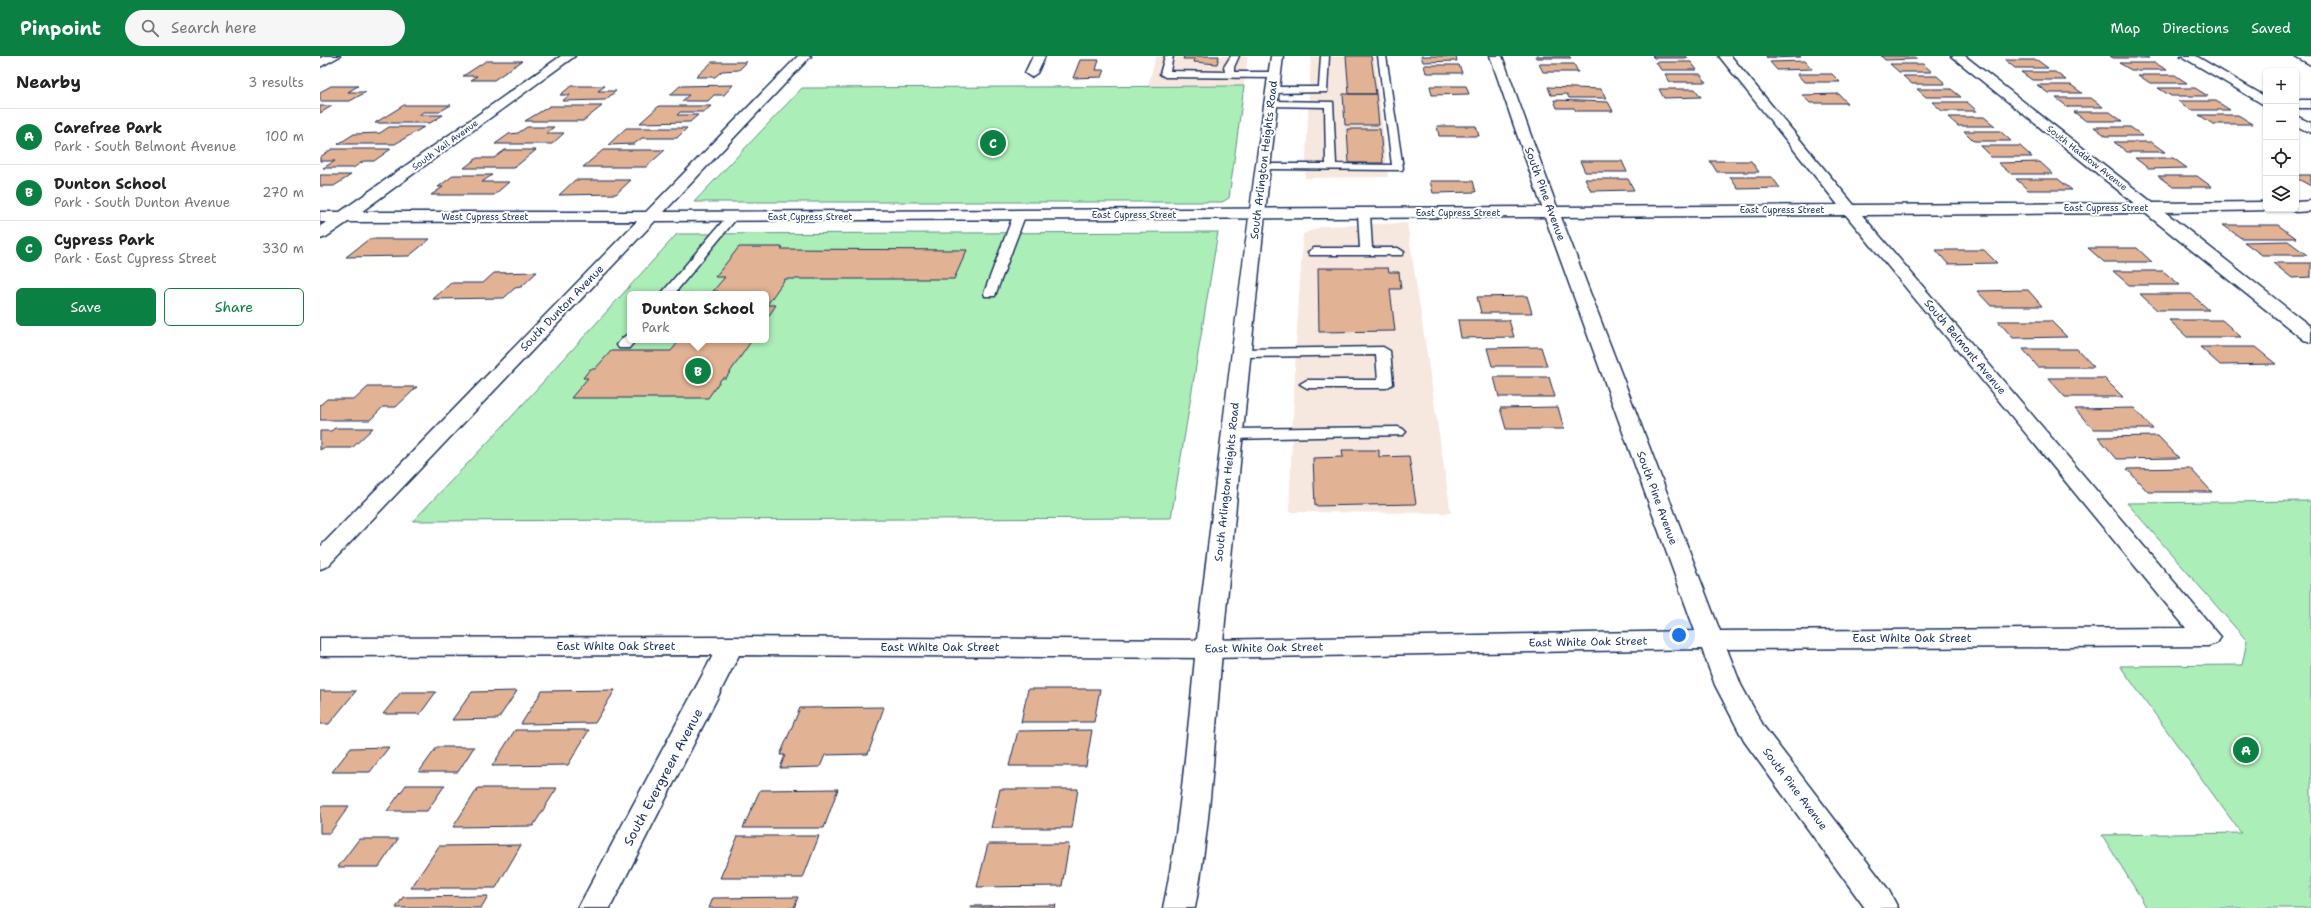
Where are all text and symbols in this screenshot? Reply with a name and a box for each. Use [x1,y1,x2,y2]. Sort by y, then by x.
search box [125,10,405,46]
text: Pinpoint [20,16,101,41]
icon: search [139,17,161,39]
text: Search here [171,18,257,38]
text: Map [2111,19,2141,37]
text: Directions [2163,19,2229,37]
text: Saved [2251,19,2291,37]
map controls [2263,68,2299,212]
button: + [2263,68,2299,104]
text: Nearby [16,71,81,93]
text: 3 results [248,74,304,91]
street label: South Arlington Heights Road [1247,80,1281,240]
button: − [2263,104,2299,140]
street label: South Vail Avenue [410,117,480,173]
text: Carefree Park [54,118,162,138]
street label: South Haddow Avenue [2044,123,2130,193]
text: A [24,128,34,145]
text: 100 m [265,128,304,145]
pin: C [980,128,1006,158]
text: Park · South Belmont Avenue [54,138,236,155]
button: locate [2263,140,2299,176]
street label: South Pine Avenue [1521,145,1569,243]
text: Dunton School [54,174,167,194]
button: layers [2263,176,2299,212]
text: B [25,184,33,201]
text: 270 m [262,184,304,201]
text: Park · South Dunton Avenue [54,194,230,211]
street label: East Cypress Street [2064,202,2148,214]
street label: East Cypress Street [1740,204,1824,216]
street label: East Cypress Street [1416,207,1500,219]
street label: East Cypress Street [1092,209,1176,221]
street label: West Cypress Street [442,211,529,223]
street label: East Cypress Street [768,211,852,223]
text: Cypress Park [54,230,155,250]
text: C [25,240,33,257]
text: 330 m [262,240,304,257]
text: Park · East Cypress Street [54,250,217,267]
street label: South Dunton Avenue [517,262,607,354]
button: Save [16,288,156,326]
button: Share [164,288,304,326]
popup [627,291,769,343]
street label: South Belmont Avenue [1921,296,2009,398]
text: Dunton School [642,299,754,319]
text: Park [642,319,670,336]
pin: B [685,356,711,386]
street label: South Arlington Heights Road [1211,402,1243,562]
street label: South Pine Avenue [1633,449,1681,547]
your location [1669,625,1689,645]
street label: East White Oak Street [1853,631,1972,646]
street label: East White Oak Street [1528,633,1648,651]
street label: East White Oak Street [557,639,676,654]
street label: East White Oak Street [1204,639,1324,657]
street label: East White Oak Street [881,640,1000,655]
street label: South Evergreen Avenue [620,705,706,849]
pin: A [2233,735,2259,765]
street label: South Pine Avenue [1759,745,1831,833]

